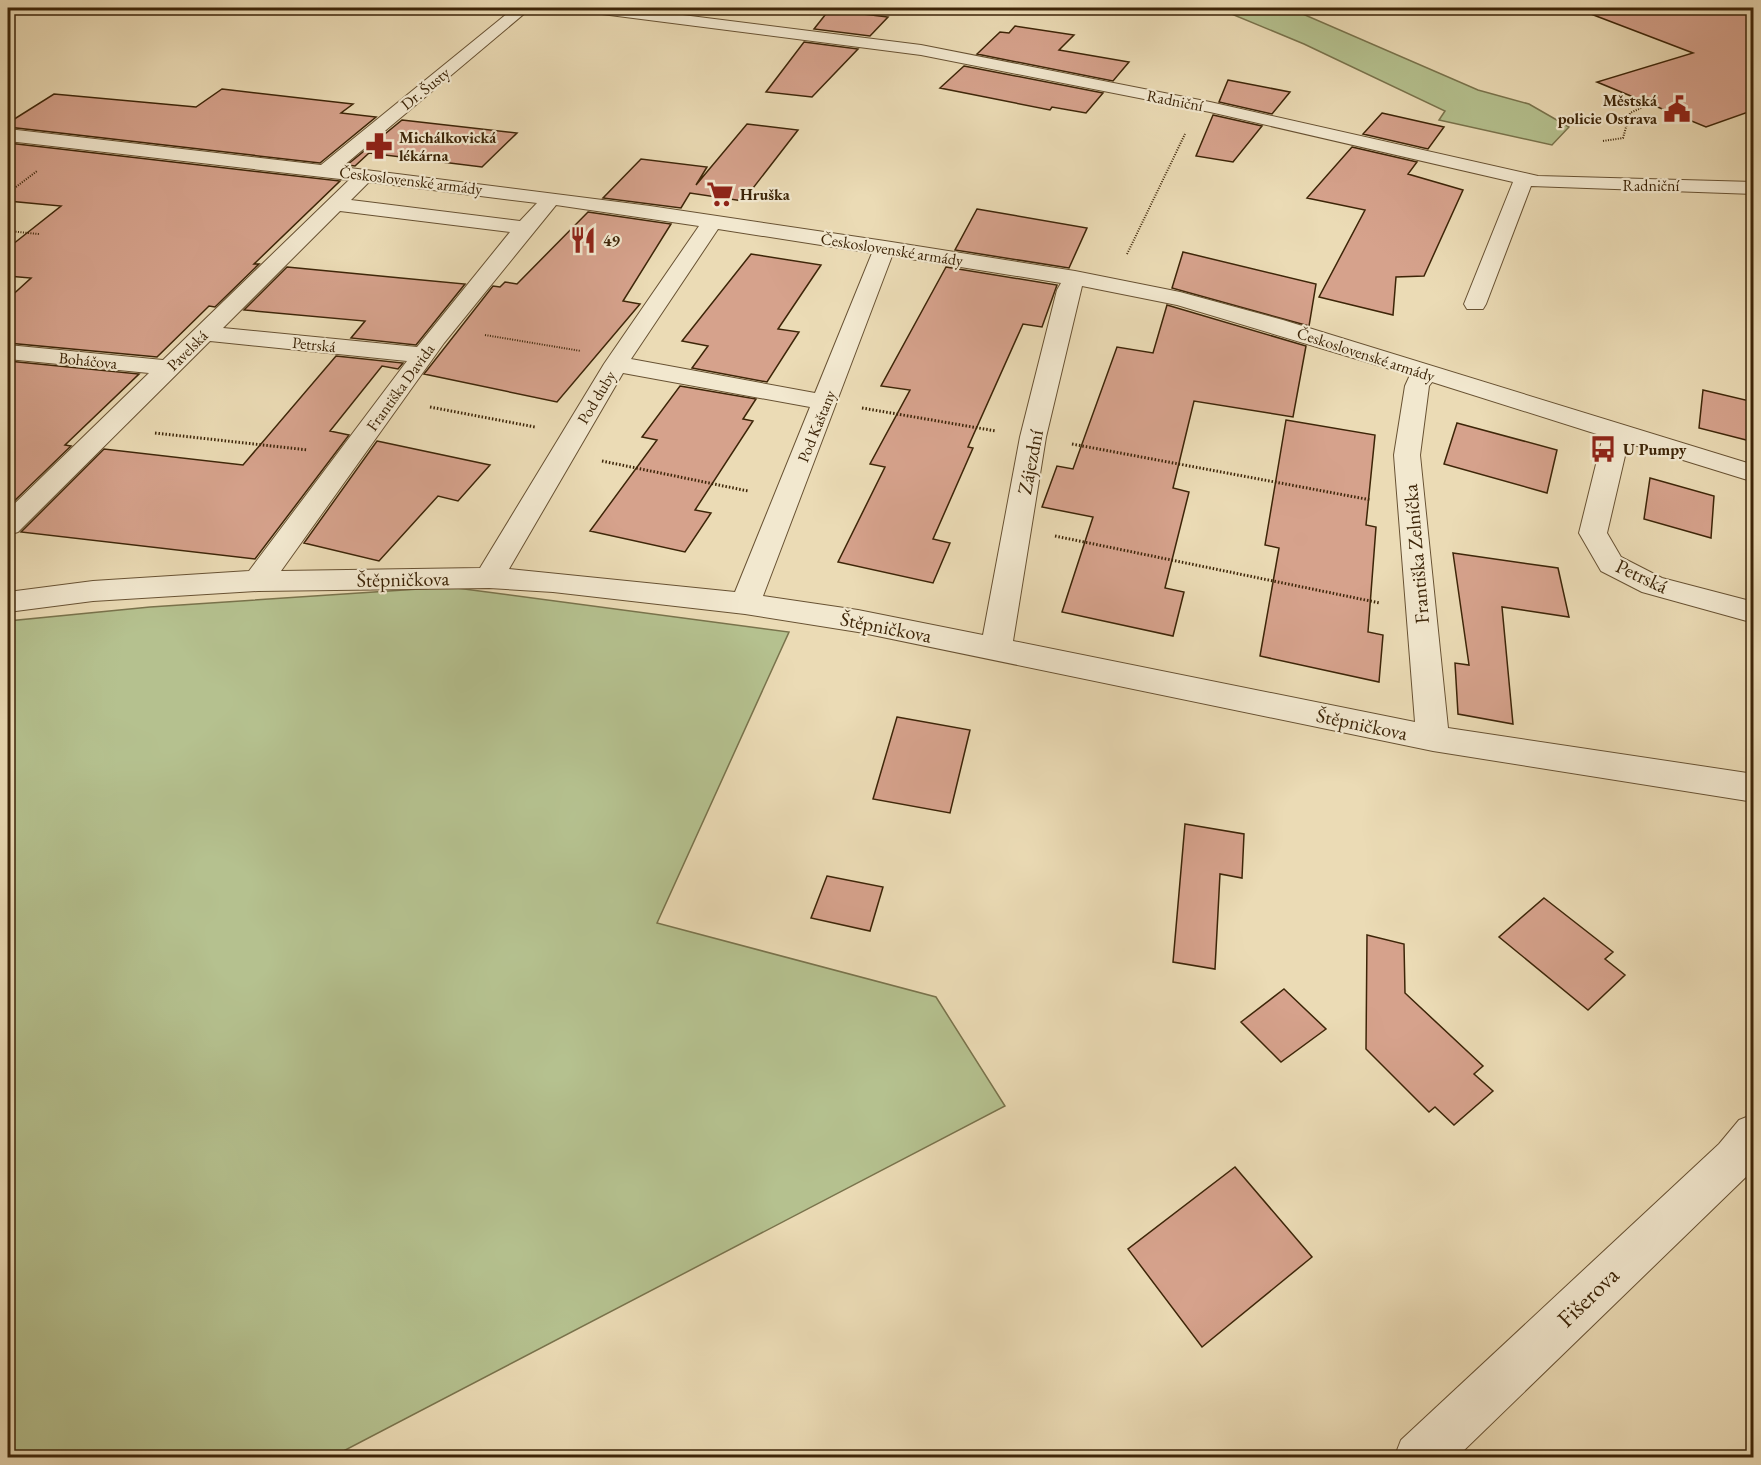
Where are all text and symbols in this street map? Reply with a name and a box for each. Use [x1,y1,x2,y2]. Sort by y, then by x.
street label: Dr. Šusty [396,62,455,115]
street label: Radniční [1145,85,1205,116]
place label: Městská policie Ostrava [1558,90,1658,129]
public building icon: Městská policie Ostrava [1662,94,1692,124]
place label: Michálkovická lékárna [399,127,497,166]
pharmacy icon: Michálkovická lékárna [364,131,394,161]
street label: Československé armády [338,161,485,200]
street label: Radniční [1623,175,1680,196]
supermarket icon: Hruška [705,179,735,209]
place label: Hruška [740,184,791,205]
restaurant icon: 49 [568,225,598,255]
street label: Československé armády [819,228,966,271]
place label: 49 [603,230,620,251]
street label: Československé armády [1294,322,1438,387]
street label: Pavelská [162,325,213,375]
street label: Petrská [291,332,337,357]
street label: Františka Davida [362,339,440,435]
street label: Boháčova [58,347,119,374]
street label: Pod duby [572,366,621,428]
street label: Pod Kaštany [793,386,841,465]
street label: Zájezdní [1011,427,1049,497]
bus stop icon: U Pumpy [1588,434,1618,464]
place label: U Pumpy [1623,439,1687,460]
street label: Františka Zelníčka [1397,483,1435,625]
street label: Petrská [1612,553,1672,599]
street label: Štěpničkova [356,565,450,593]
street label: Štěpničkova [838,605,934,649]
street label: Štěpničkova [1314,702,1410,746]
street label: Fišerova [1550,1259,1626,1334]

